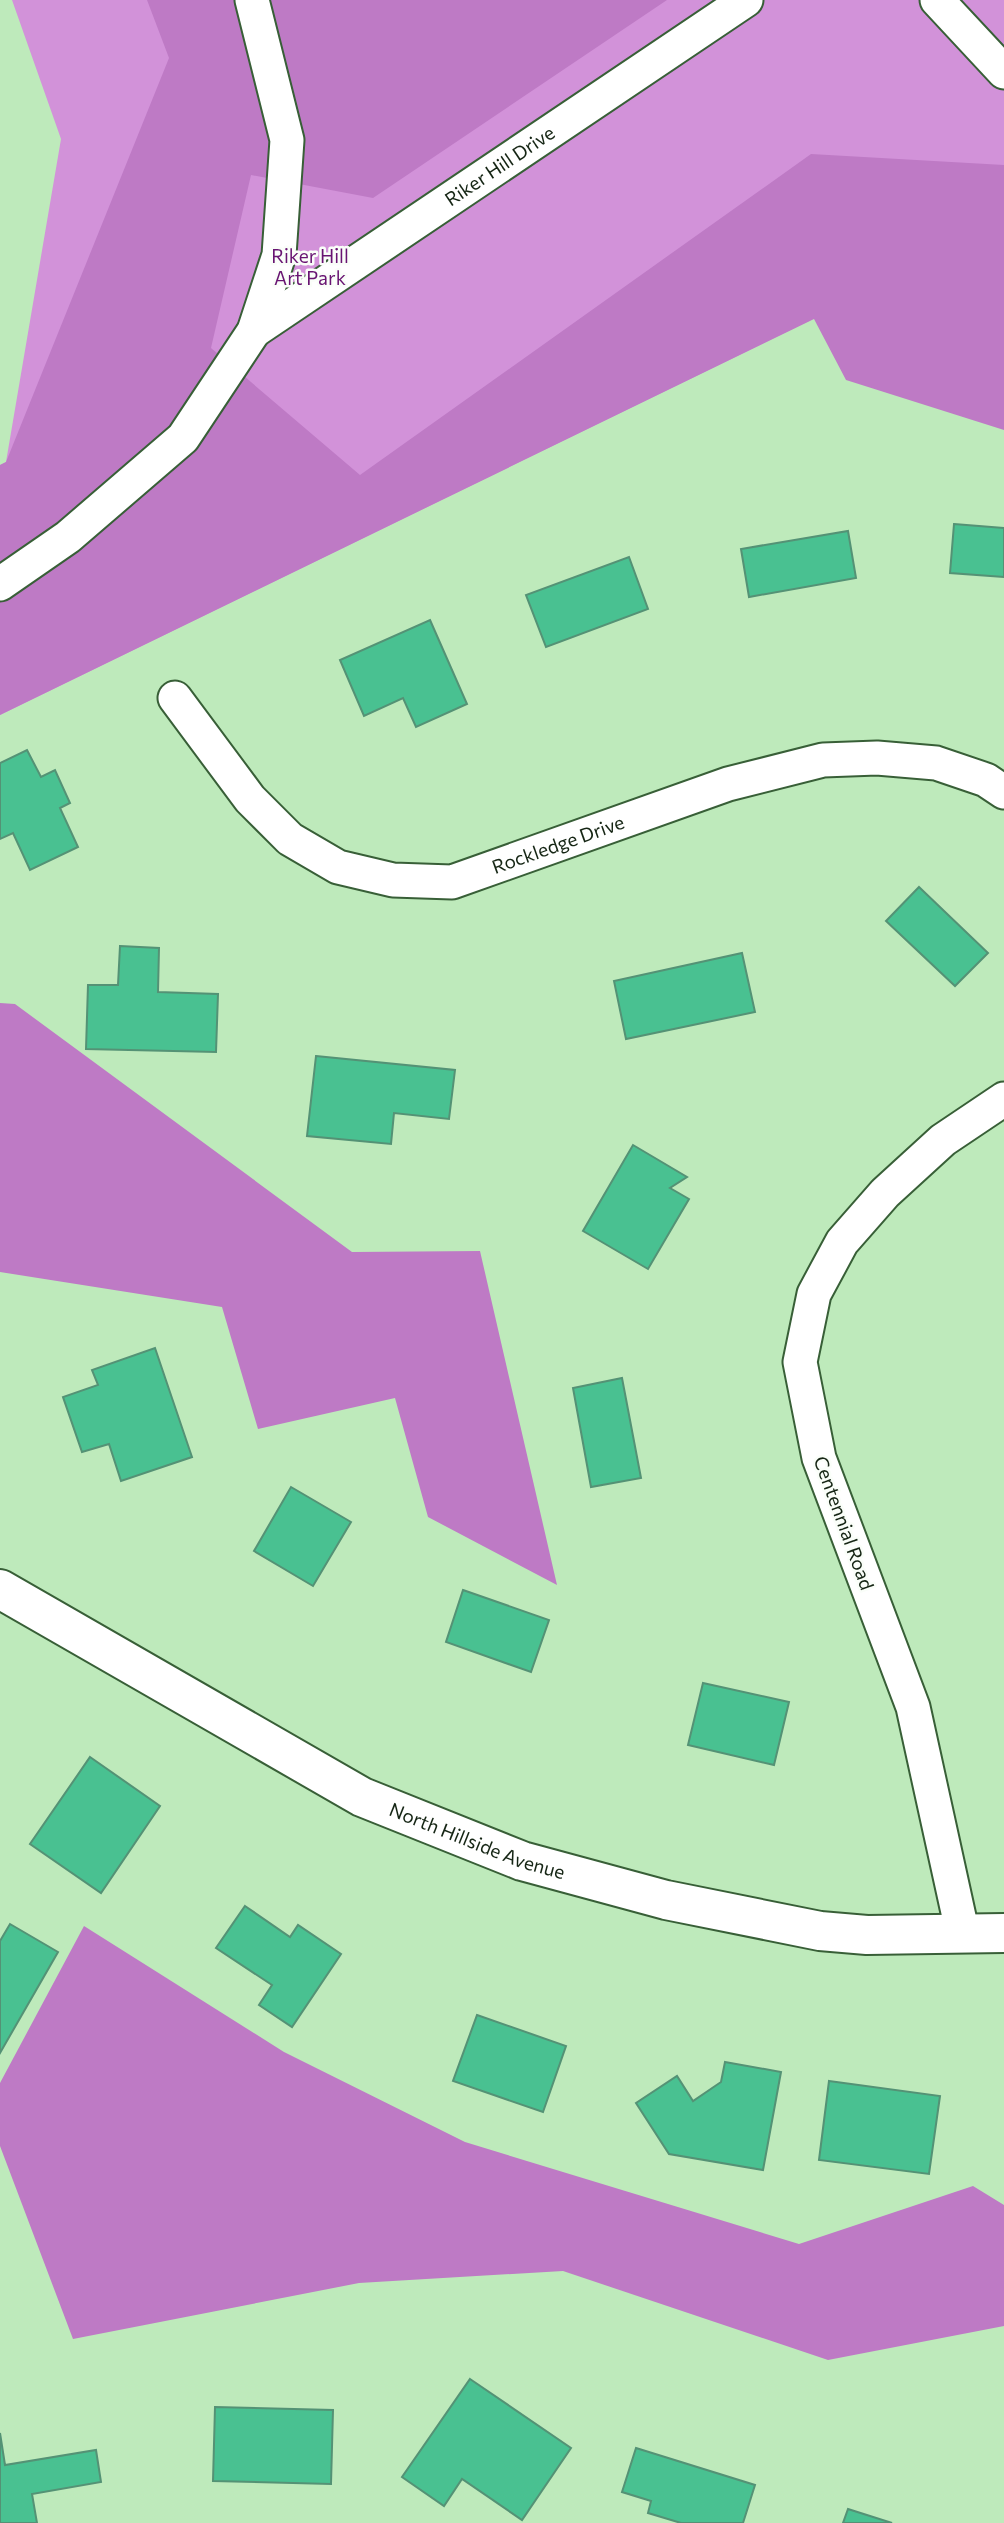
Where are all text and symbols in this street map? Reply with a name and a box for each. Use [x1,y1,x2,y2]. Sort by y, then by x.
street label: Riker Hill Drive [440,120,558,210]
park label: Riker Hill Art Park [271,244,349,289]
street label: Rockledge Drive [489,810,627,878]
street label: Centennial Road [810,1453,879,1593]
street label: North Hillside Avenue [386,1797,568,1883]

